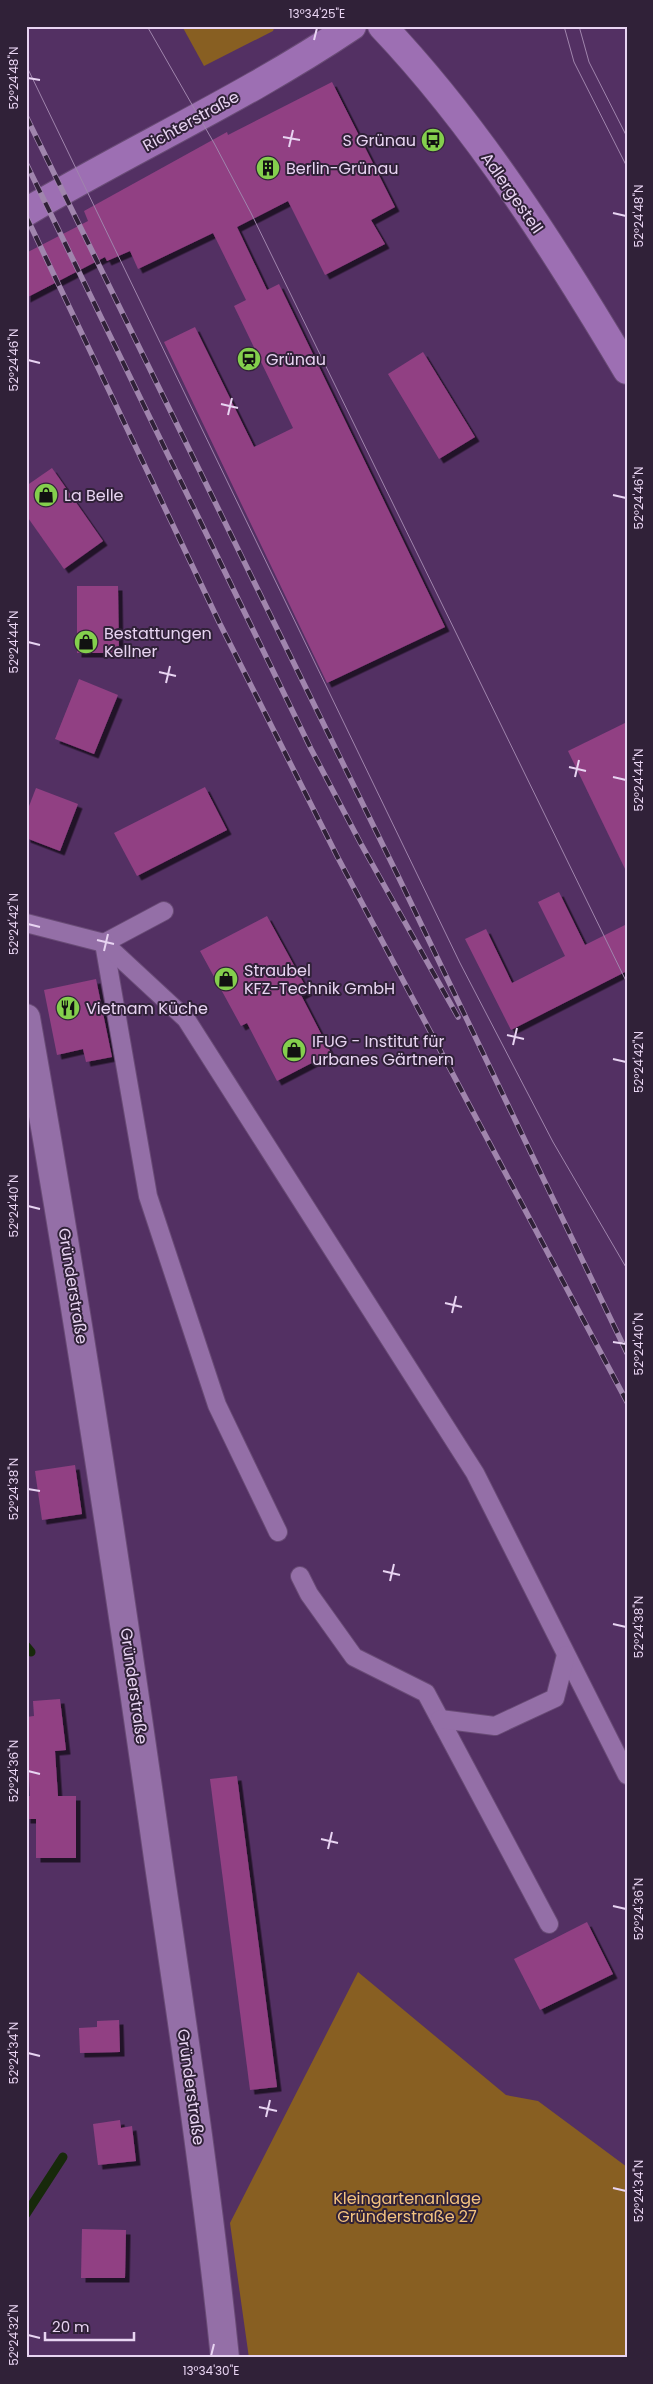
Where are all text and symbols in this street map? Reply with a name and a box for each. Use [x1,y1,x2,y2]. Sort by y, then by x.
text: 13°34'25"E [289,5,345,22]
text: 52°24'48"N [5,47,22,109]
street label: Richterstraße [139,85,243,157]
bus stop icon: S Grünau [420,127,446,153]
place label: S Grünau [342,129,416,152]
street label: Adlergestell [476,148,548,238]
building icon: Berlin-Grünau [255,155,281,181]
place label: Berlin-Grünau [286,157,399,180]
text: 52°24'48"N [630,185,647,247]
text: 52°24'46"N [5,329,22,391]
station icon: Grünau [236,346,262,372]
place label: Grünau [266,348,326,371]
text: 52°24'46"N [630,467,647,529]
shop icon: La Belle [33,482,59,508]
place label: La Belle [64,484,124,507]
text: 52°24'44"N [5,611,22,673]
place label: Bestattungen Kellner [104,622,212,663]
shop icon: Bestattungen Kellner [73,629,99,655]
text: 52°24'44"N [630,749,647,811]
text: 52°24'42"N [5,893,22,955]
place label: Straubel KFZ-Technik GmbH [244,959,395,1000]
shop icon: Straubel KFZ-Technik GmbH [213,966,239,992]
restaurant icon: Vietnam Küche [55,995,81,1021]
place label: Vietnam Küche [86,997,208,1020]
place label: IFUG - Institut für urbanes Gärtnern [312,1030,454,1071]
text: 52°24'42"N [630,1031,647,1093]
shop icon: IFUG - Institut für urbanes Gärtnern [281,1037,307,1063]
text: 52°24'40"N [5,1175,22,1237]
street label: Gründerstraße [52,1226,94,1346]
text: 52°24'40"N [630,1313,647,1375]
text: 52°24'38"N [5,1458,22,1520]
text: 52°24'38"N [630,1596,647,1658]
street label: Gründerstraße [114,1626,154,1746]
text: 52°24'36"N [5,1740,22,1802]
text: 52°24'36"N [630,1878,647,1940]
text: 52°24'34"N [5,2022,22,2084]
street label: Gründerstraße [171,2027,211,2147]
text: 52°24'34"N [630,2160,647,2222]
park label: Kleingartenanlage Gründerstraße 27 [333,2187,481,2228]
text: 52°24'32"N [5,2304,22,2366]
scale bar [45,2309,134,2341]
text: 20 m [52,2316,90,2337]
text: 13°34'30"E [183,2362,239,2379]

